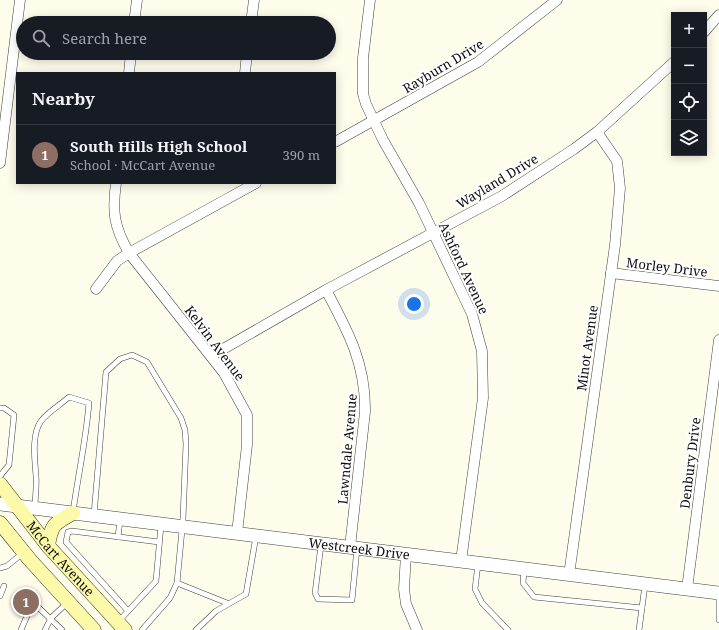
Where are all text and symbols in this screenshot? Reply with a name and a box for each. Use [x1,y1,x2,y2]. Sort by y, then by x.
map controls [671,12,707,156]
button: + [671,12,707,48]
search box [16,16,336,60]
icon: search [30,27,52,49]
text: Search here [62,28,147,48]
street label: Rayburn Drive [399,35,487,97]
button: − [671,48,707,84]
button: locate [671,84,707,120]
text: Nearby [32,87,95,110]
button: layers [671,120,707,156]
text: South Hills High School [70,136,247,156]
text: 1 [41,146,49,164]
text: 390 m [283,146,320,164]
street label: Wayland Drive [453,149,541,213]
text: School · McCart Avenue [70,156,215,174]
street label: Ashford Avenue [435,219,493,317]
street label: Morley Drive [625,253,709,281]
your location [404,294,424,314]
street label: Kelvin Avenue [181,302,249,384]
street label: Minot Avenue [572,304,602,392]
street label: Lawndale Avenue [333,393,361,505]
street label: Denbury Drive [675,416,705,510]
street label: McCart Avenue [23,517,98,600]
street label: Westcreek Drive [308,533,411,564]
pin: 1 [13,587,39,617]

